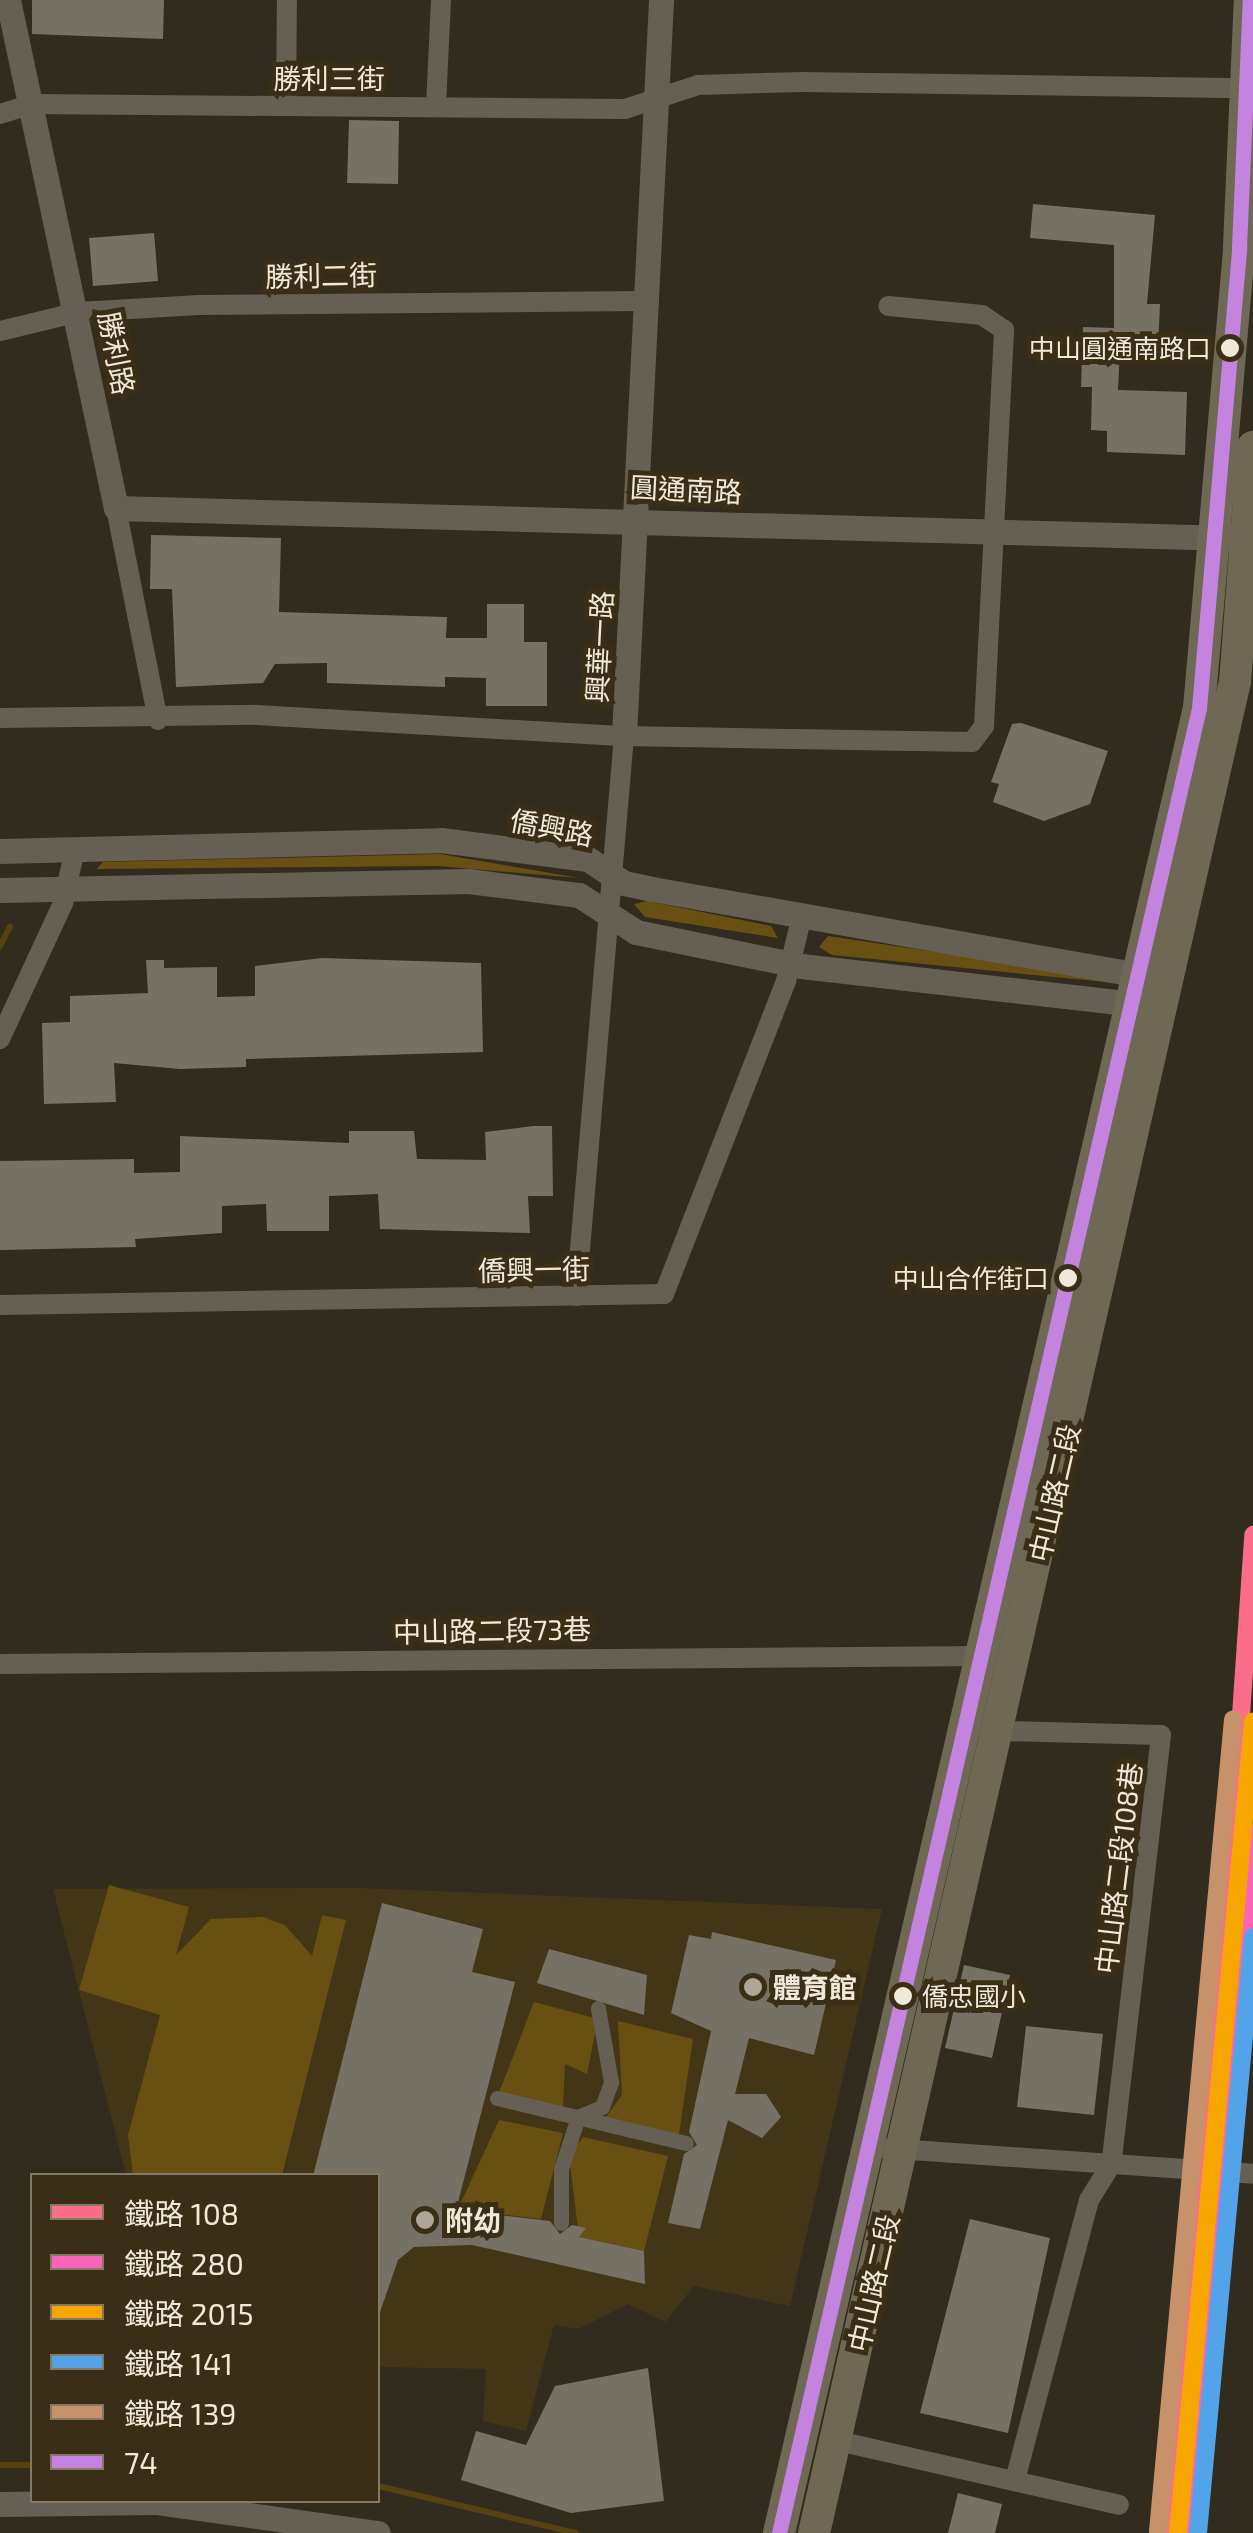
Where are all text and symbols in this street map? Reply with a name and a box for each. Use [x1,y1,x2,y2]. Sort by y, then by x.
street label: 勝利三街 [273,61,385,95]
street label: 勝利二街 [265,257,377,293]
street label: 勝利路 [92,309,142,397]
place label: 中山圓通南路口 [1029,332,1211,364]
marker: 中山圓通南路口 [1220,338,1240,358]
street label: 圓通南路 [629,469,743,509]
street label: 興華一路 [579,590,619,704]
street label: 僑興路 [508,802,596,852]
street label: 僑興一街 [478,1251,590,1287]
place label: 中山合作街口 [893,1262,1049,1294]
marker: 中山合作街口 [1058,1268,1078,1288]
street label: 中山路二段 [1022,1421,1086,1565]
street label: 中山路二段73巷 [393,1611,591,1649]
street label: 中山路二段108巷 [1088,1760,1148,1976]
place label: 體育館 [773,1970,857,2004]
marker: 體育館 [742,1976,764,1998]
place label: 僑忠國小 [922,1980,1026,2012]
marker: 僑忠國小 [893,1986,913,2006]
legend [30,2173,380,2503]
text: 鐵路 108 [124,2195,239,2231]
place label: 附幼 [445,2203,501,2237]
marker: 附幼 [414,2209,436,2231]
street label: 中山路二段 [841,2211,905,2355]
text: 鐵路 280 [124,2245,244,2281]
text: 鐵路 2015 [124,2295,254,2331]
text: 鐵路 141 [124,2345,233,2381]
text: 鐵路 139 [124,2395,236,2431]
text: 74 [124,2444,158,2480]

